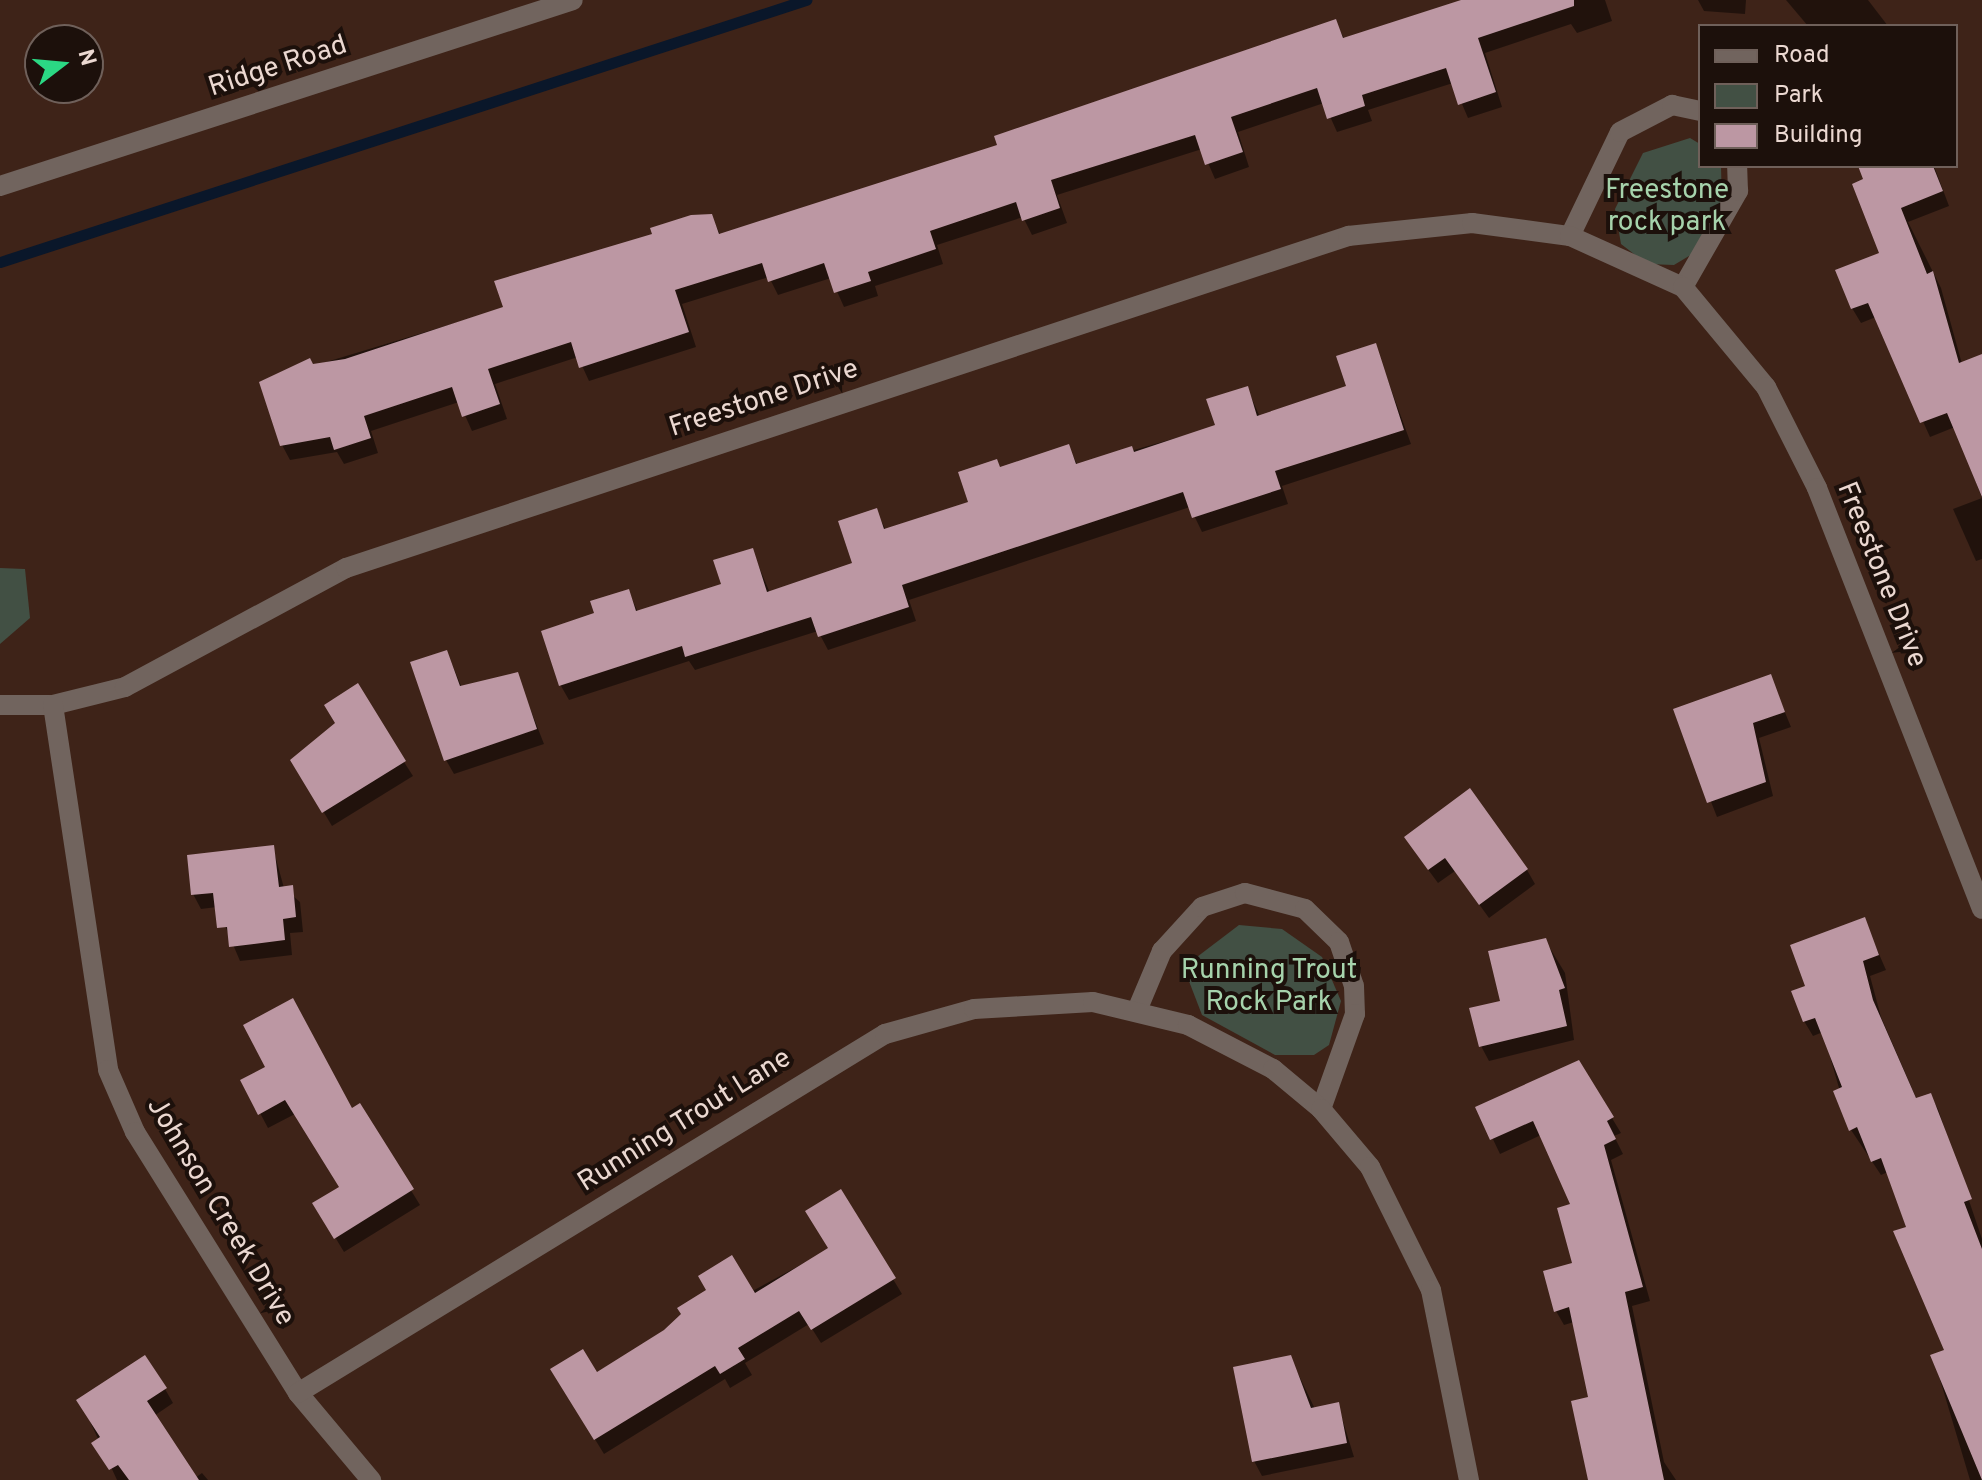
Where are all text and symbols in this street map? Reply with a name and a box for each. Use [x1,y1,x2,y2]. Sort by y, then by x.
north arrow [24,24,104,104]
legend [1698,24,1958,168]
street label: Ridge Road [205,29,351,105]
text: Road [1774,41,1830,71]
text: N [70,46,101,69]
text: Park [1774,81,1824,111]
text: Building [1774,121,1863,151]
park label: Freestone rock park [1605,174,1729,240]
street label: Freestone Drive [665,353,863,445]
street label: Freestone Drive [1829,477,1933,673]
park label: Running Trout Rock Park [1180,954,1358,1020]
street label: Running Trout Lane [572,1041,798,1201]
street label: Johnson Creek Drive [139,1092,301,1332]

